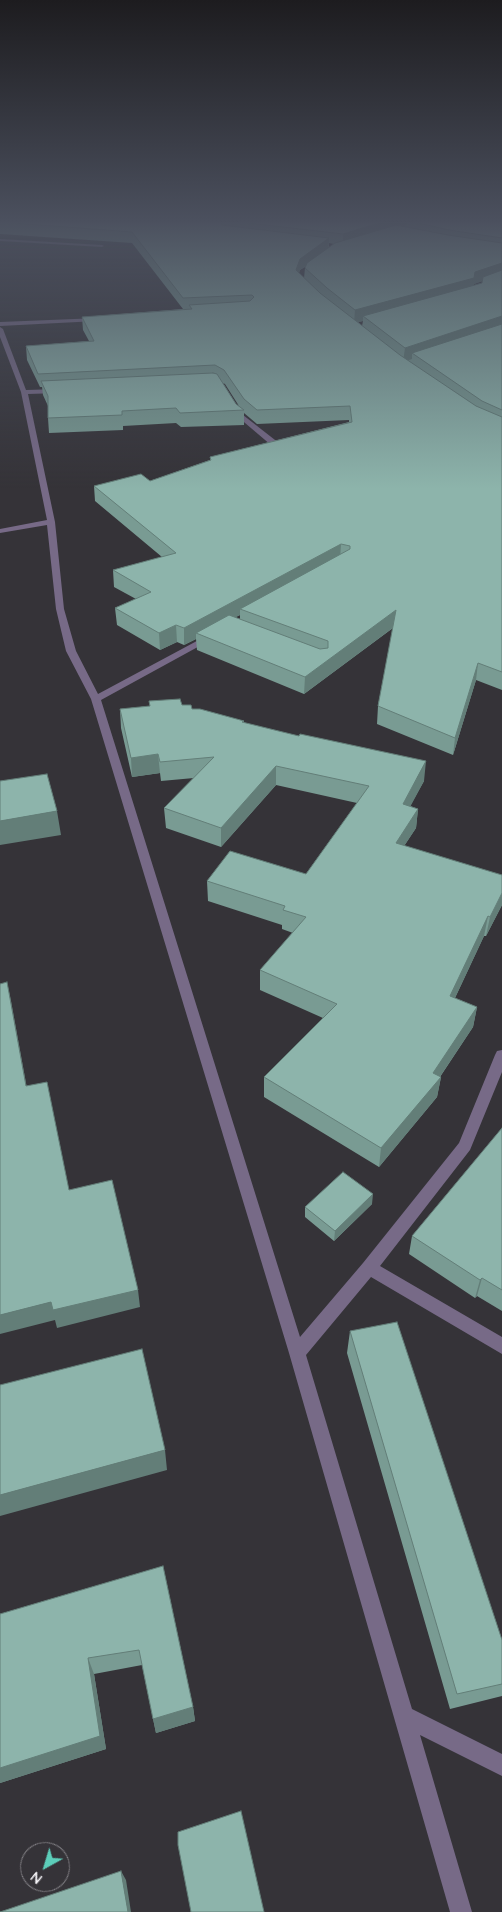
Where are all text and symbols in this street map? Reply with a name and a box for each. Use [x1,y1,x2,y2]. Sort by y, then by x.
north arrow [20,1842,70,1892]
text: N [27,1868,46,1888]

